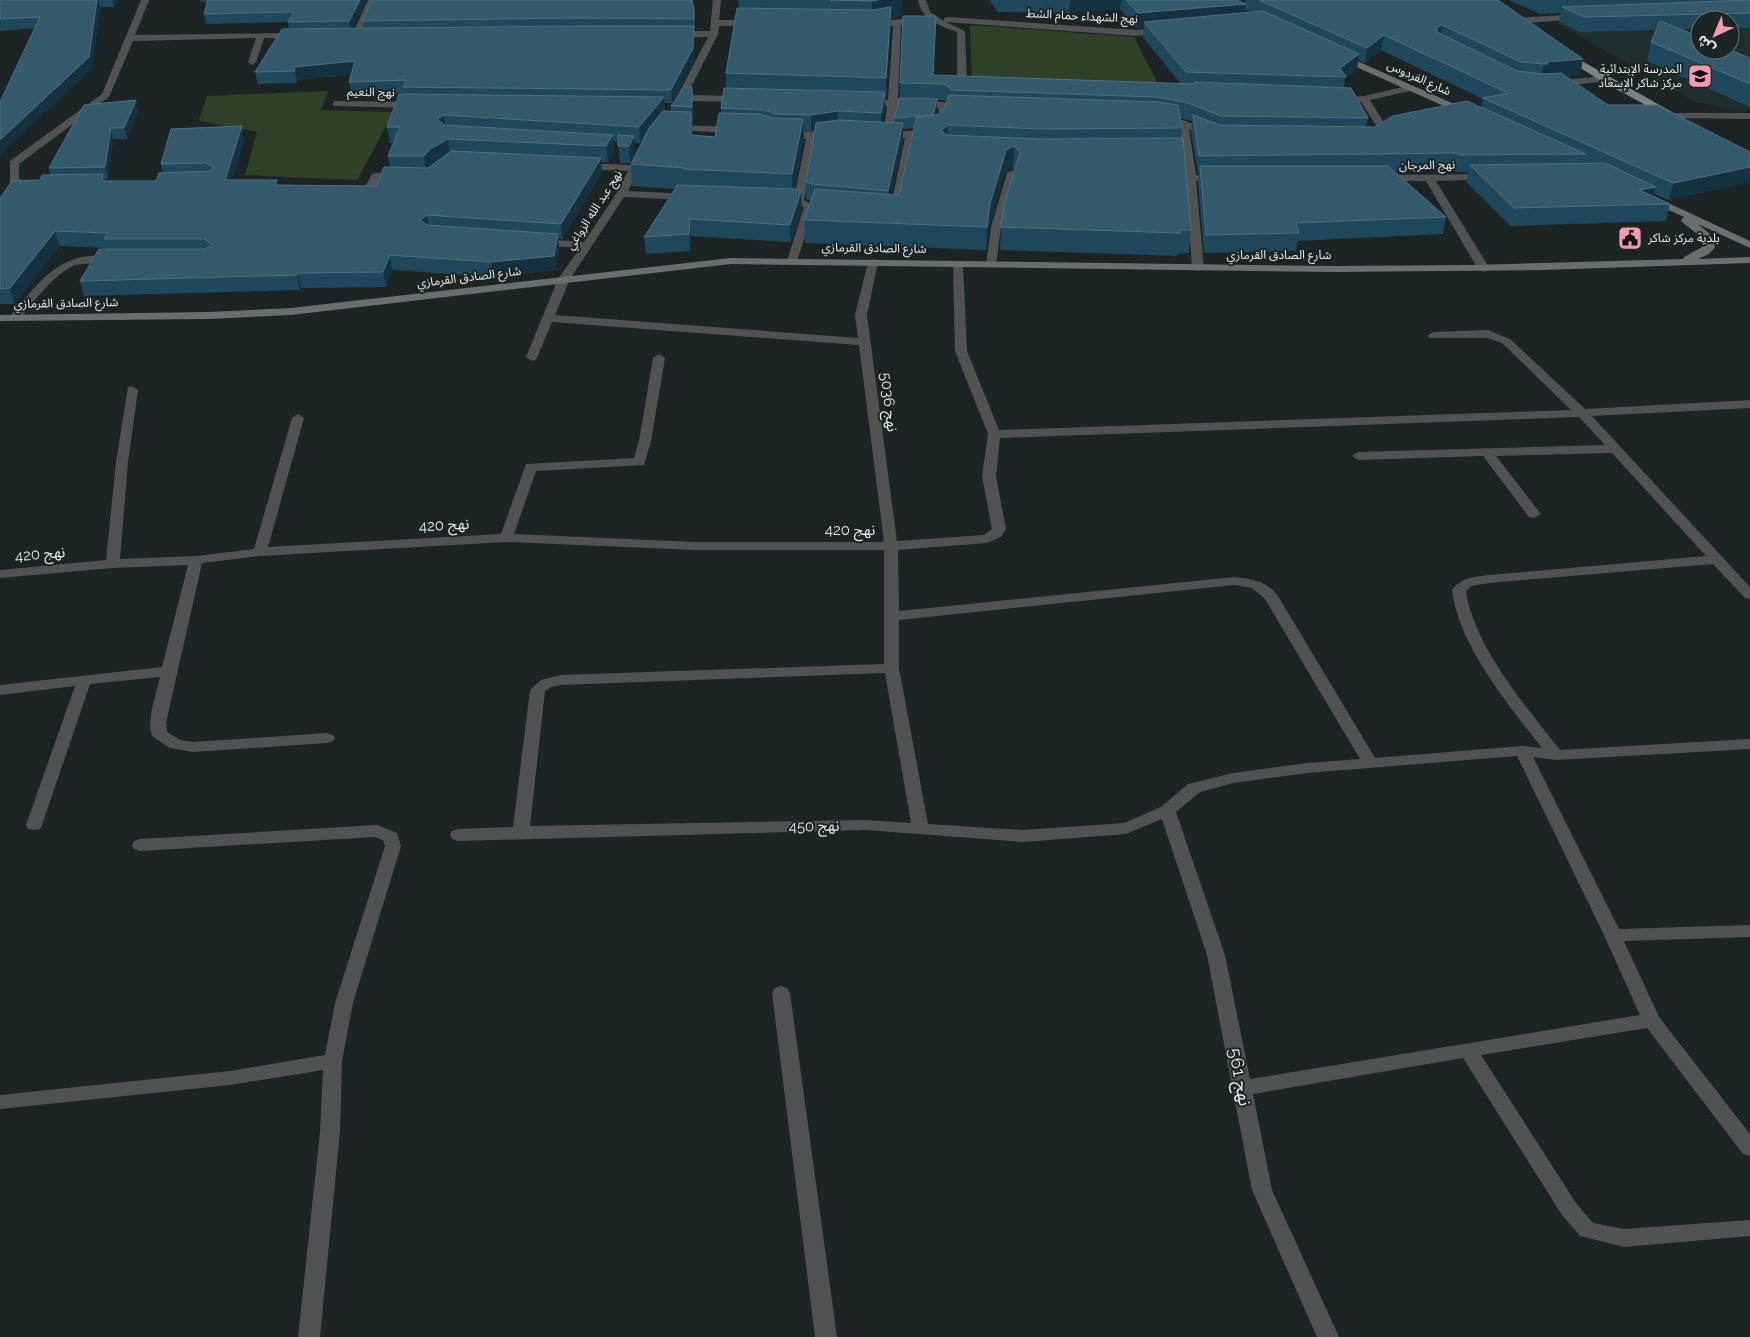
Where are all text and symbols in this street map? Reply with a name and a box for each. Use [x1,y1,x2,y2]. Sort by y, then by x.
street label: نهج الشهداء حمام الشط [1026,6,1138,28]
north arrow [1690,10,1740,60]
text: ش [1694,32,1718,57]
street label: شارع الفردوس [1384,58,1453,100]
place label: المدرسة الإبتدائية مركز شاكر الإسعاد [1598,62,1682,91]
school or university icon: المدرسة الإبتدائية مركز شاكر الإسعاد [1687,63,1713,89]
street label: نهج النعيم [347,85,395,101]
street label: نهج المرجان [1399,158,1455,174]
street label: نهج عبد الله الزواغي [563,168,627,254]
public building icon: بلدية مركز شاكر [1617,225,1643,251]
place label: بلدية مركز شاكر [1647,231,1720,245]
street label: شارع الصادق القرمازي [821,240,927,259]
street label: شارع الصادق القرمازي [1227,248,1331,265]
street label: شارع الصادق القرمازي [416,264,522,293]
street label: شارع الصادق القرمازي [13,295,119,314]
street label: نهج 5036 [873,371,902,433]
street label: نهج 420 [418,515,470,538]
street label: نهج 420 [825,521,875,542]
street label: نهج 420 [14,543,66,568]
street label: نهج 450 [788,817,840,838]
street label: نهج 561 [1222,1046,1256,1108]

